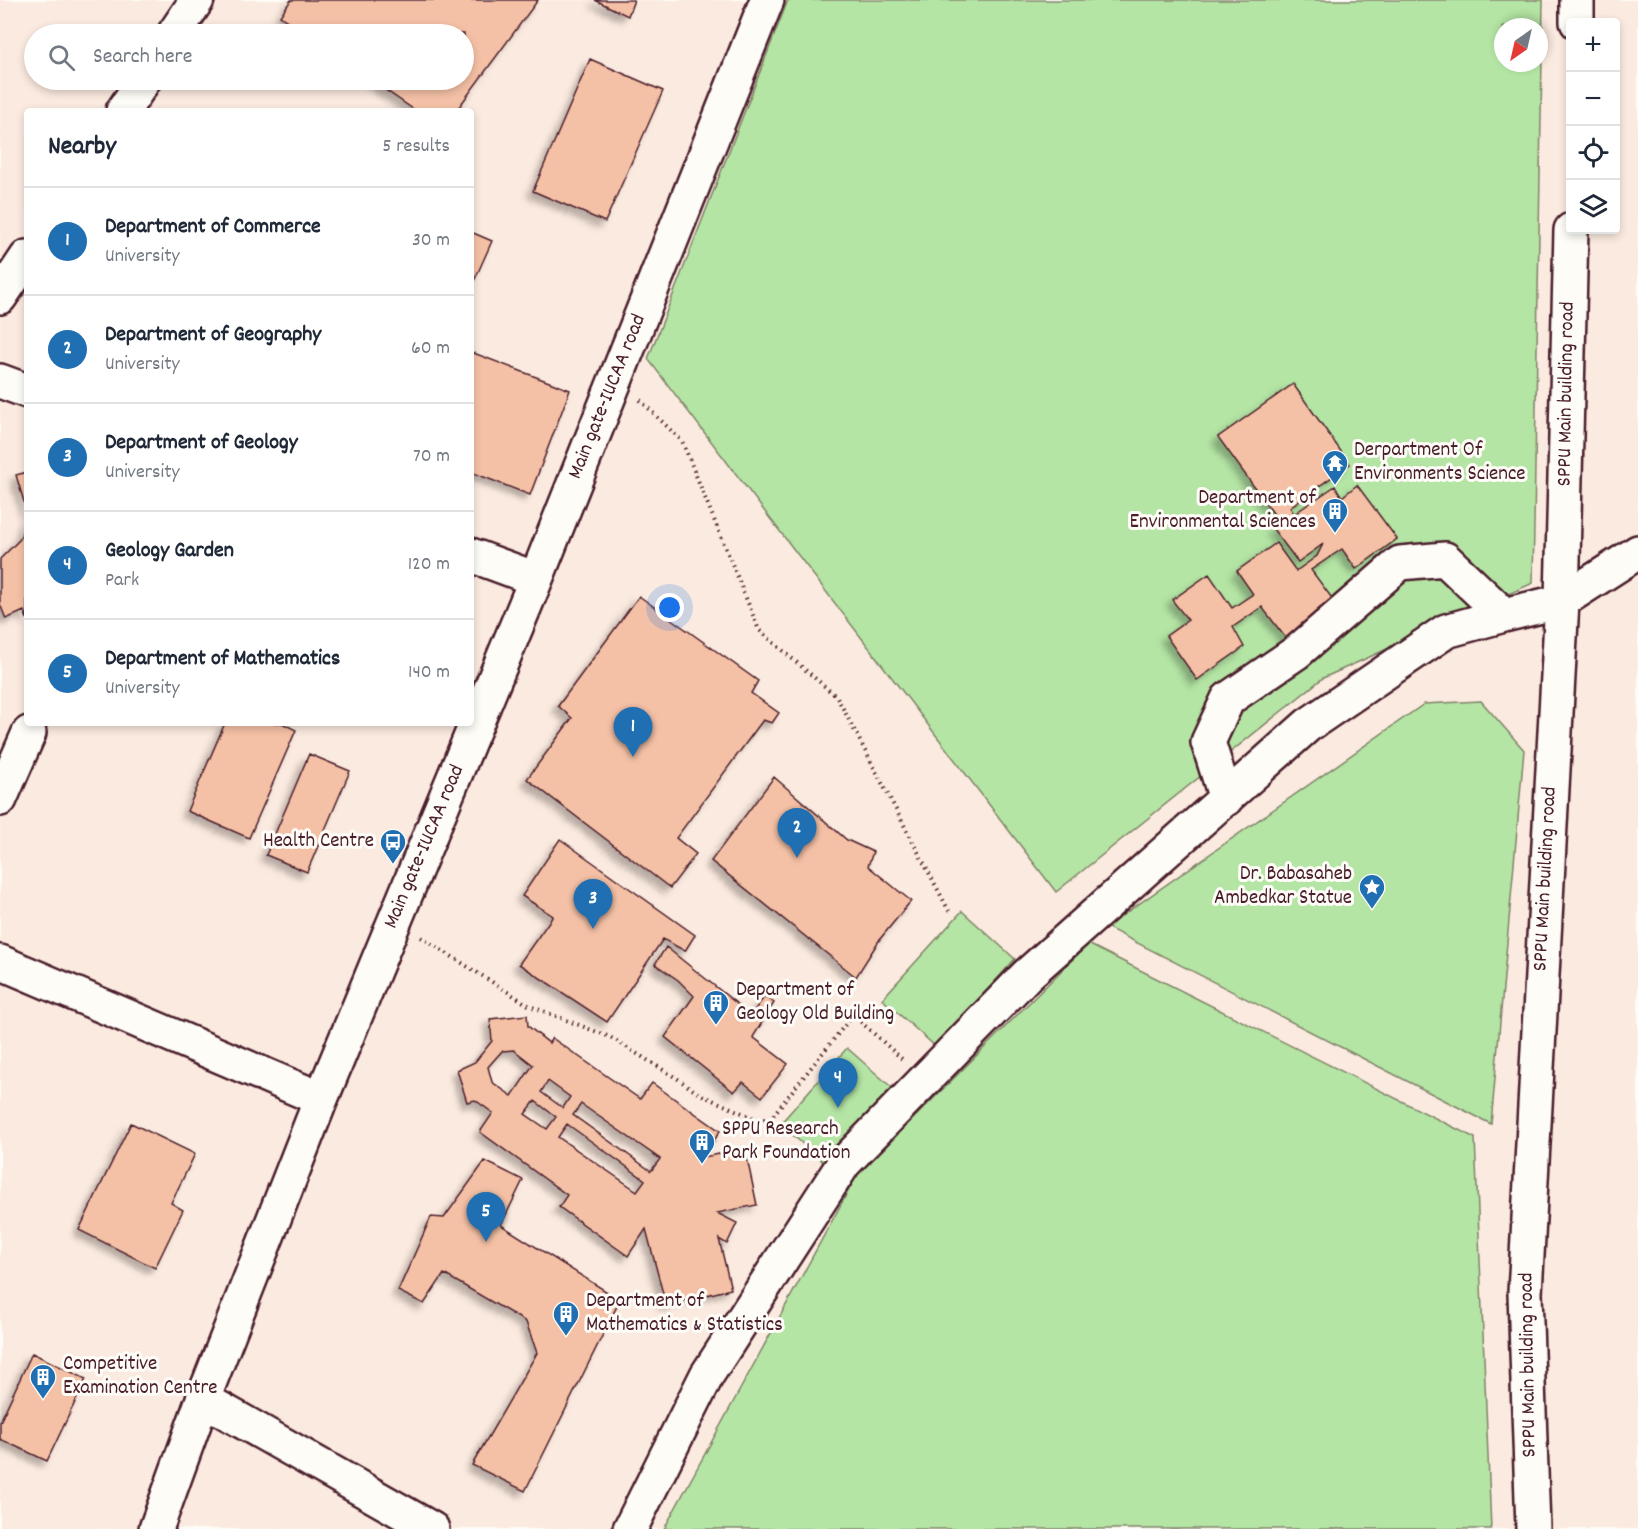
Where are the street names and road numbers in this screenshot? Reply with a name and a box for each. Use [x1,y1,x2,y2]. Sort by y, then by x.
street label: SPPU Main building road [1550,301,1584,487]
street label: Main gate-IUCAA road [561,310,655,484]
street label: Main gate-IUCAA road [377,760,473,934]
street label: SPPU Main building road [1526,786,1566,972]
street label: SPPU Main building road [1512,1272,1546,1458]

